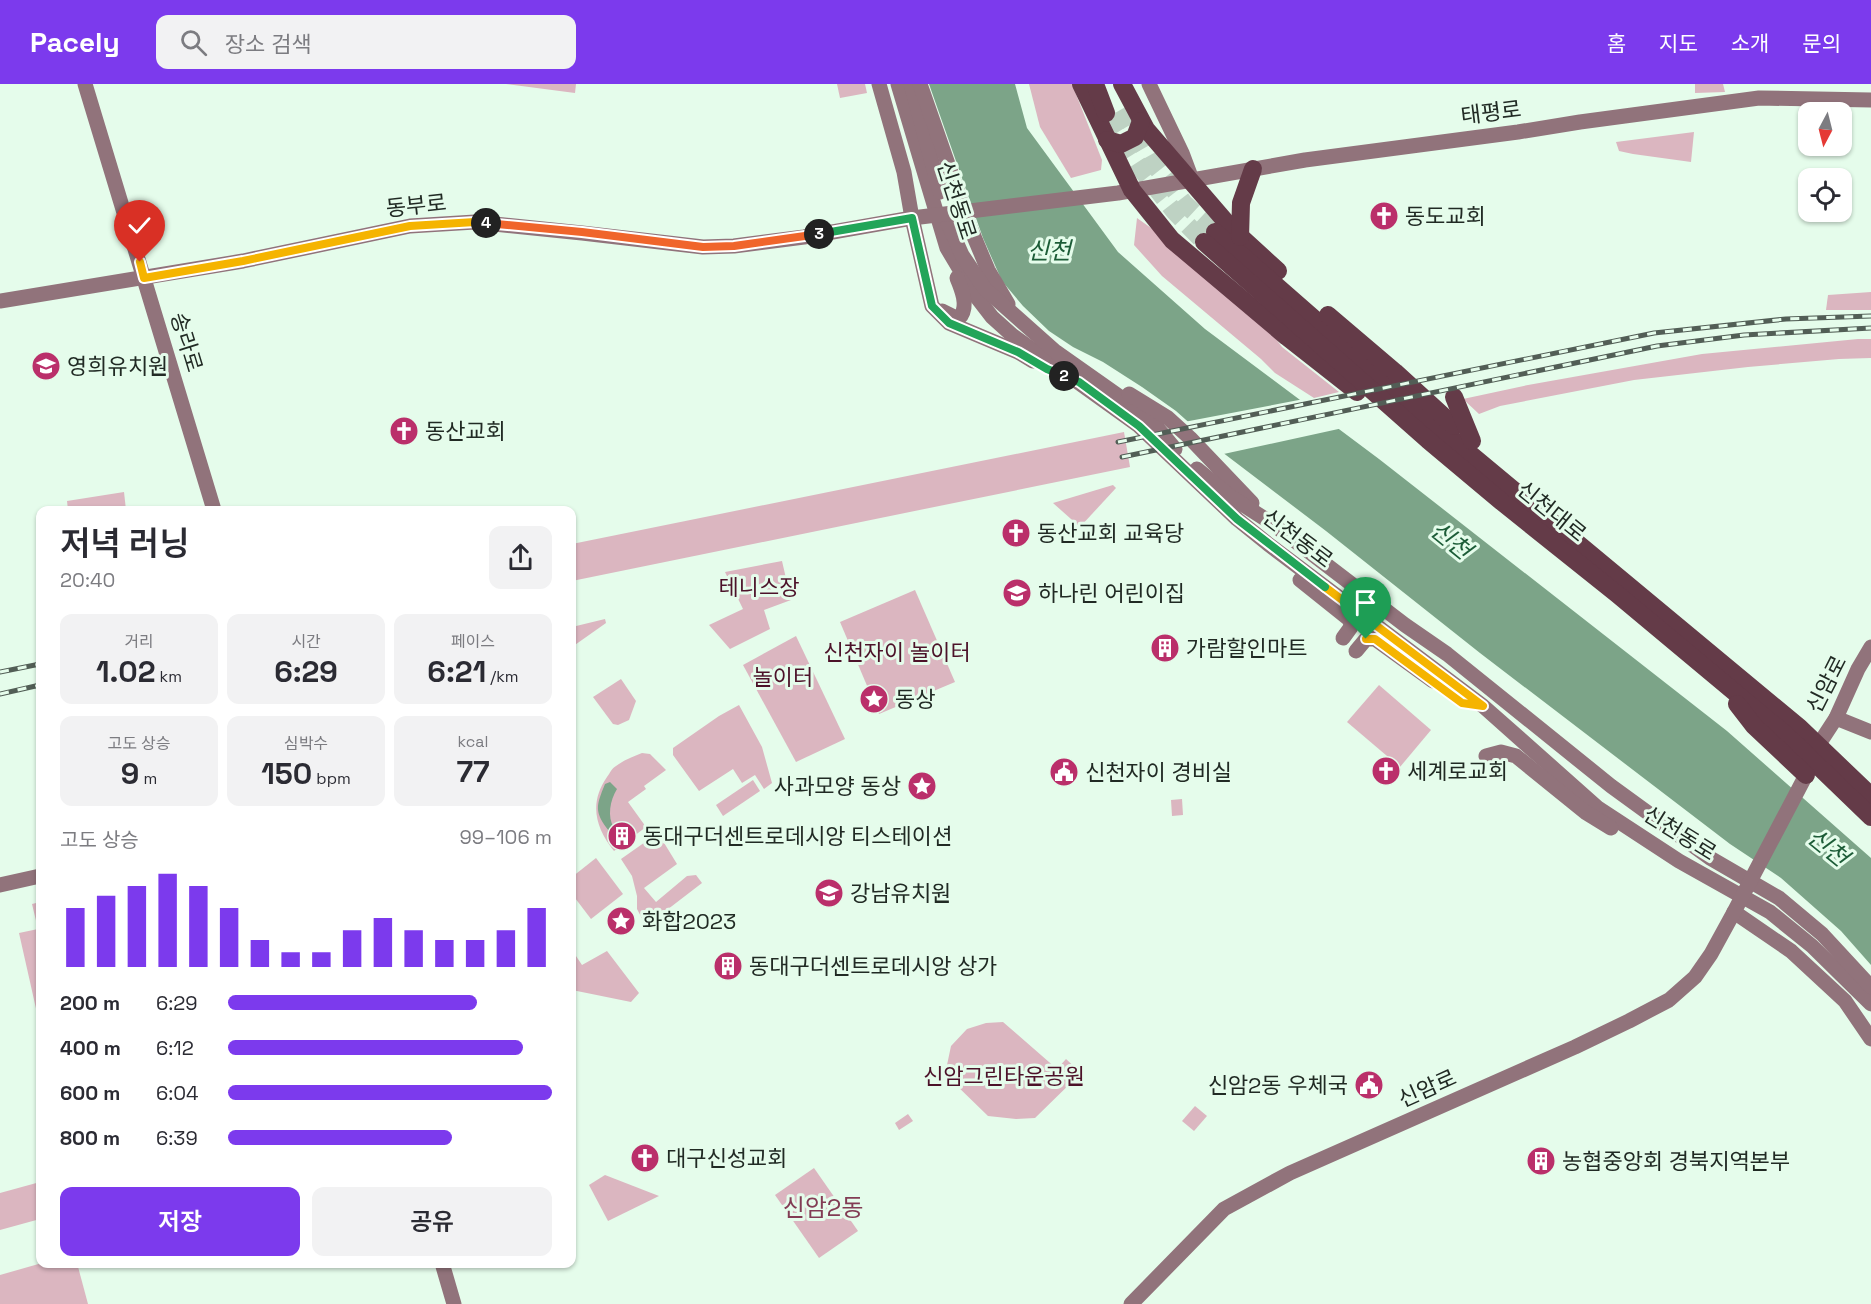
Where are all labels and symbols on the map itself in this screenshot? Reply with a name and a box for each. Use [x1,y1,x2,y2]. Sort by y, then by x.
street label: 태평로 [1459,94,1523,130]
north arrow [1798,102,1852,156]
street label: 신천동로 [931,157,983,243]
street label: 동부로 [384,188,448,222]
pin [114,200,165,262]
church icon: 동도교회 [1368,200,1400,232]
place label: 동도교회 [1405,202,1486,230]
pin: 4 [471,208,501,238]
pin: 3 [804,219,834,249]
water label: 신천 [1027,235,1074,266]
street label: 송라로 [165,309,209,375]
school or university icon: 영희유치원 [30,350,62,382]
place label: 영희유치원 [67,352,168,380]
pin: 2 [1049,361,1079,391]
church icon: 동산교회 [388,415,420,447]
place label: 동산교회 [425,417,506,445]
street label: 신천대로 [1512,475,1592,547]
street label: 신천동로 [1257,502,1339,574]
water label: 신천 [1424,514,1480,568]
church icon: 동산교회 교육당 [1000,517,1032,549]
place label: 동산교회 교육당 [1037,519,1184,547]
park label: 테니스장 [719,573,799,601]
school or university icon: 하나린 어린이집 [1001,577,1033,609]
pin [1340,577,1391,639]
place label: 하나린 어린이집 [1038,579,1185,607]
building icon: 가람할인마트 [1149,632,1181,664]
place label: 가람할인마트 [1186,634,1307,662]
park label: 신천자이 놀이터 [823,638,971,666]
street label: 신암로 [1800,651,1852,717]
park label: 놀이터 [753,663,813,691]
place icon: 동상 [858,683,890,715]
place label: 동상 [895,685,935,713]
church icon: 세계로교회 [1370,755,1402,787]
public building icon: 신천자이 경비실 [1048,756,1080,788]
place label: 세계로교회 [1407,757,1508,785]
place label: 신천자이 경비실 [1085,758,1232,786]
place icon: 사과모양 동상 [906,770,938,802]
place label: 사과모양 동상 [774,772,901,800]
street label: 신천동로 [1638,800,1722,866]
building icon: 동대구더센트로데시앙 티스테이션 [606,820,638,852]
water label: 신천 [1801,821,1857,875]
place label: 동대구더센트로데시앙 티스테이션 [643,822,952,850]
school or university icon: 강남유치원 [813,877,845,909]
place label: 강남유치원 [850,879,951,907]
place icon: 화합2023 [605,905,637,937]
place label: 화합2023 [642,907,736,935]
building icon: 동대구더센트로데시앙 상가 [712,950,744,982]
place label: 동대구더센트로데시앙 상가 [749,952,998,980]
park label: 신암그린타운공원 [923,1062,1085,1090]
street label: 신암로 [1394,1063,1460,1113]
public building icon: 신암2동 우체국 [1353,1069,1385,1101]
place label: 신암2동 우체국 [1208,1071,1348,1099]
church icon: 대구신성교회 [629,1142,661,1174]
place label: 대구신성교회 [666,1144,787,1172]
building icon: 농협중앙회 경북지역본부 [1525,1145,1557,1177]
place label: 농협중앙회 경북지역본부 [1562,1147,1790,1175]
district label: 신암2동 [783,1192,863,1223]

